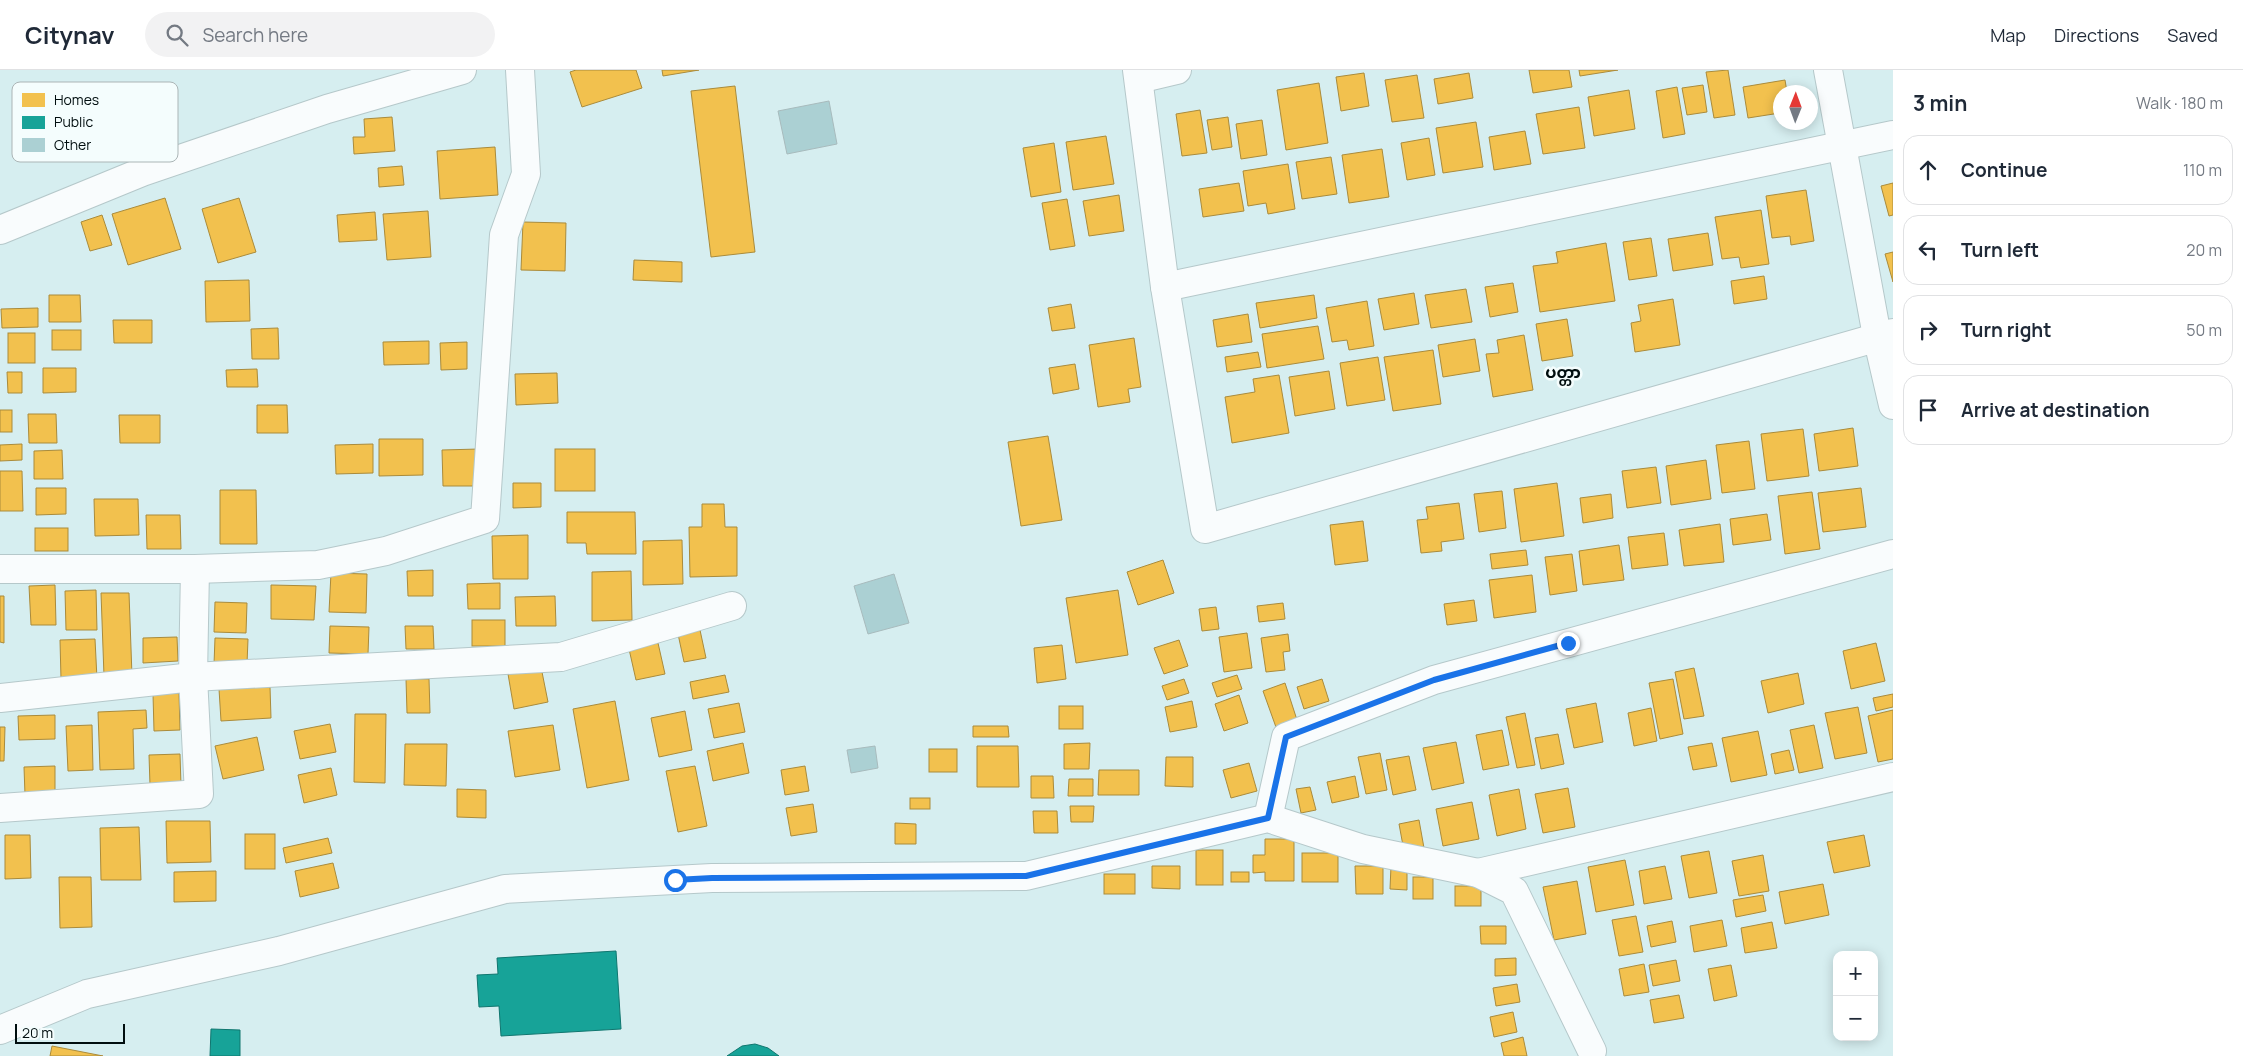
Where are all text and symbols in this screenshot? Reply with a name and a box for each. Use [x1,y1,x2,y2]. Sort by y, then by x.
search box [145,12,495,57]
text: Citynav [25,18,115,51]
icon: search [163,21,191,49]
text: Search here [203,22,308,48]
text: Map [1990,23,2026,47]
text: Directions [2054,23,2139,47]
text: Saved [2167,23,2218,47]
legend [12,82,178,162]
north arrow [1773,85,1818,130]
text: 3 min [1913,89,1967,117]
text: Homes [54,90,99,109]
text: Walk · 180 m [2136,92,2223,114]
text: Public [54,112,94,131]
text: Other [54,135,91,154]
icon: ahead [1914,156,1942,184]
text: Continue [1961,157,2047,183]
text: 110 m [2183,159,2222,181]
icon: left [1914,236,1942,264]
text: Turn left [1961,237,2039,263]
text: 20 m [2186,239,2222,261]
icon: right [1914,316,1942,344]
text: Turn right [1961,317,2051,343]
text: 50 m [2186,319,2222,341]
district label: ပတ္တာ [1545,361,1581,386]
icon: arrive [1914,396,1942,424]
text: Arrive at destination [1961,397,2150,423]
route end [1557,632,1580,655]
route start [664,869,687,892]
map controls [1833,951,1878,1041]
button: + [1833,951,1878,996]
button: − [1833,996,1878,1041]
scale bar [15,1021,125,1044]
text: 20 m [22,1023,53,1042]

